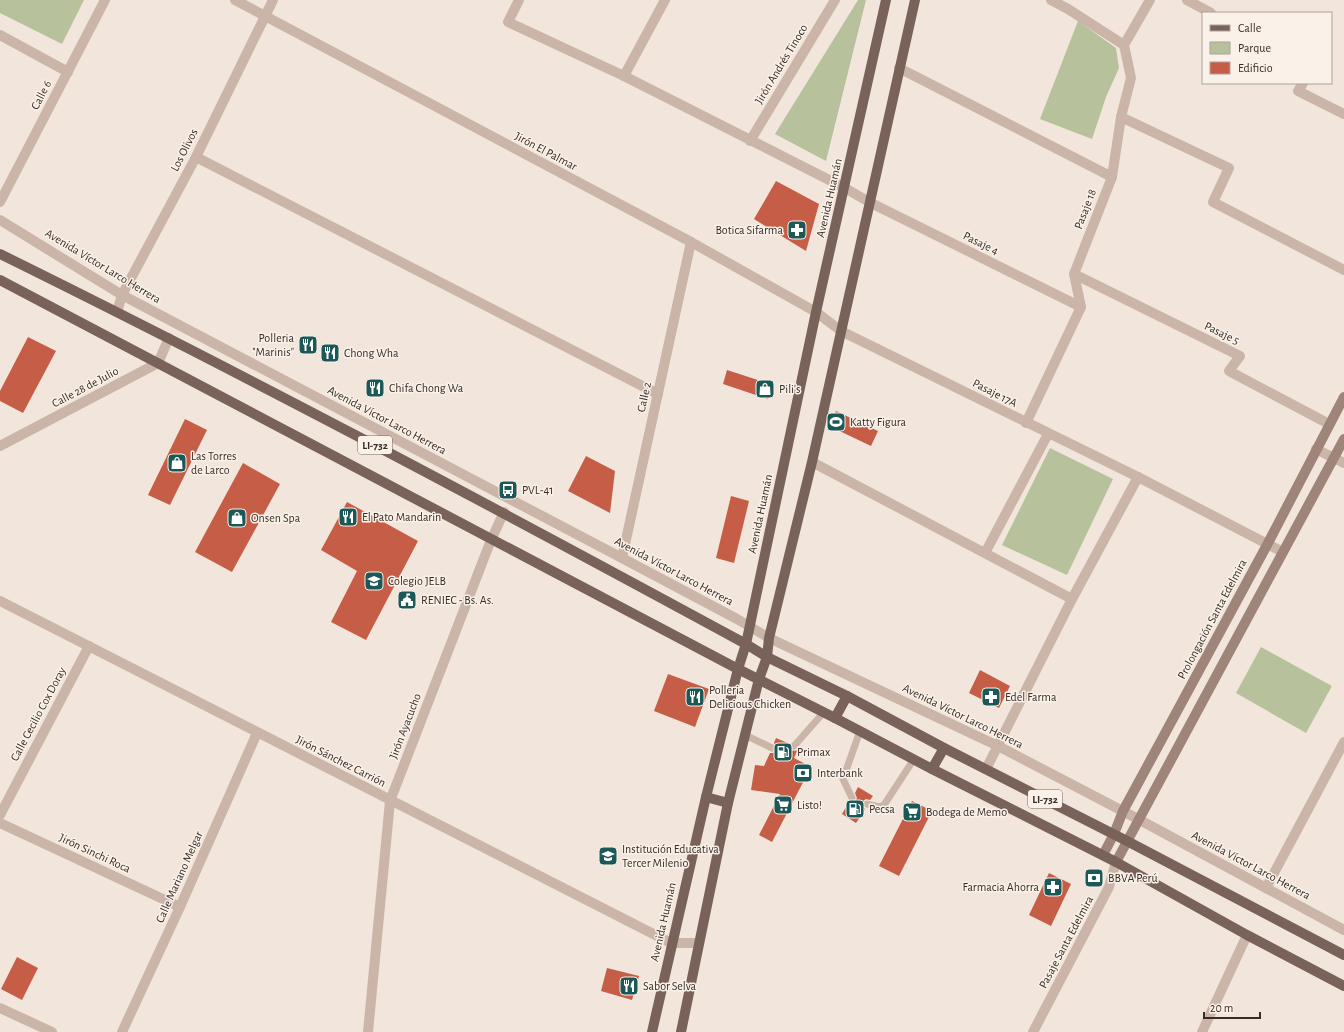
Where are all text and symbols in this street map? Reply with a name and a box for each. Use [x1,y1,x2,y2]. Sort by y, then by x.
legend [1202,12,1332,84]
street label: Jirón Andrés Tinoco [752,22,810,106]
text: Calle [1238,22,1261,34]
text: Parque [1238,42,1271,54]
text: Edificio [1238,62,1273,74]
street label: Calle 6 [29,78,54,111]
street label: Los Olivos [168,127,200,173]
street label: Jirón El Palmar [513,130,579,172]
street label: Avenida Huamán [814,157,844,239]
street label: Pasaje 18 [1072,187,1099,231]
pharmacy icon: Botica Sifarma [786,219,808,241]
place label: Botica Sifarma [715,224,783,236]
street label: Avenida Víctor Larco Herrera [43,227,163,305]
street label: Pasaje 4 [961,229,1001,258]
street label: Pasaje 5 [1202,319,1241,347]
place label: Polleria "Marinis" [252,332,294,358]
restaurant icon: Polleria "Marinis" [297,334,319,356]
restaurant icon: Chong Wha [319,342,341,364]
place label: Chong Wha [344,347,399,359]
street label: Calle 28 de Julio [50,364,120,410]
restaurant icon: Chifa Chong Wa [364,377,386,399]
street label: Pasaje 17A [970,377,1019,410]
shop icon: Pili's [754,378,776,400]
street label: Calle 2 [635,380,653,413]
place label: Chifa Chong Wa [389,382,464,394]
place label: Pili's [779,383,800,395]
street label: Avenida Víctor Larco Herrera [326,384,449,457]
sports icon: Katty Figura [825,411,847,433]
place label: Katty Figura [850,416,906,429]
road number: LI-732 [358,436,392,454]
place label: Las Torres de Larco [191,450,237,476]
shop icon: Las Torres de Larco [166,452,188,474]
street label: Avenida Huamán [746,473,774,555]
bus stop icon: PVL-41 [497,479,519,501]
place label: PVL-41 [522,484,553,496]
restaurant icon: El Pato Mandarin [337,506,359,528]
shop icon: Onsen Spa [226,507,248,529]
place label: El Pato Mandarin [362,511,441,523]
place label: Onsen Spa [251,512,301,524]
street label: Avenida Víctor Larco Herrera [613,535,736,608]
street label: Prolongación Santa Edelmira [1175,557,1249,681]
school or university icon: Colegio JELB [363,570,385,592]
place label: Colegio JELB [388,575,446,587]
public building icon: RENIEC - Bs. As. [396,589,418,611]
place label: RENIEC - Bs. As. [421,594,494,606]
street label: Calle Cecilio Cox Doray [8,665,69,764]
street label: Avenida Víctor Larco Herrera [901,682,1026,751]
place label: Polleria Delicious Chicken [709,684,791,710]
restaurant icon: Polleria Delicious Chicken [684,686,706,708]
pharmacy icon: Edel Farma [980,686,1002,708]
place label: Edel Farma [1005,691,1057,703]
street label: Jirón Ayacucho [387,692,424,761]
street label: Jirón Sánchez Carrión [294,733,388,789]
fuel station icon: Primax [772,741,794,763]
place label: Primax [797,746,830,758]
bank icon: Interbank [792,762,814,784]
place label: Interbank [817,767,863,779]
road number: LI-732 [1028,790,1062,808]
supermarket icon: Listo! [772,794,794,816]
fuel station icon: Pecsa [844,798,866,820]
place label: Listo! [797,799,822,811]
supermarket icon: Bodega de Memo [901,801,923,823]
place label: Pecsa [869,803,895,815]
place label: Bodega de Memo [926,806,1007,818]
street label: Calle Mariano Melgar [153,829,205,925]
street label: Avenida Víctor Larco Herrera [1190,829,1313,902]
street label: Jirón Sinchi Roca [58,831,133,875]
place label: Institución Educativa Tercer Milenio [622,843,719,869]
school or university icon: Institución Educativa Tercer Milenio [597,845,619,867]
bank icon: BBVA Perú [1083,867,1105,889]
place label: BBVA Perú [1108,872,1158,884]
pharmacy icon: Farmacia Ahorra [1042,876,1064,898]
street label: Avenida Huamán [648,881,678,963]
place label: Farmacia Ahorra [963,881,1039,893]
street label: Pasaje Santa Edelmira [1037,894,1096,991]
restaurant icon: Sabor Selva [618,975,640,997]
place label: Sabor Selva [643,980,697,992]
scale bar [1204,994,1260,1020]
text: 20 m [1210,1002,1233,1014]

